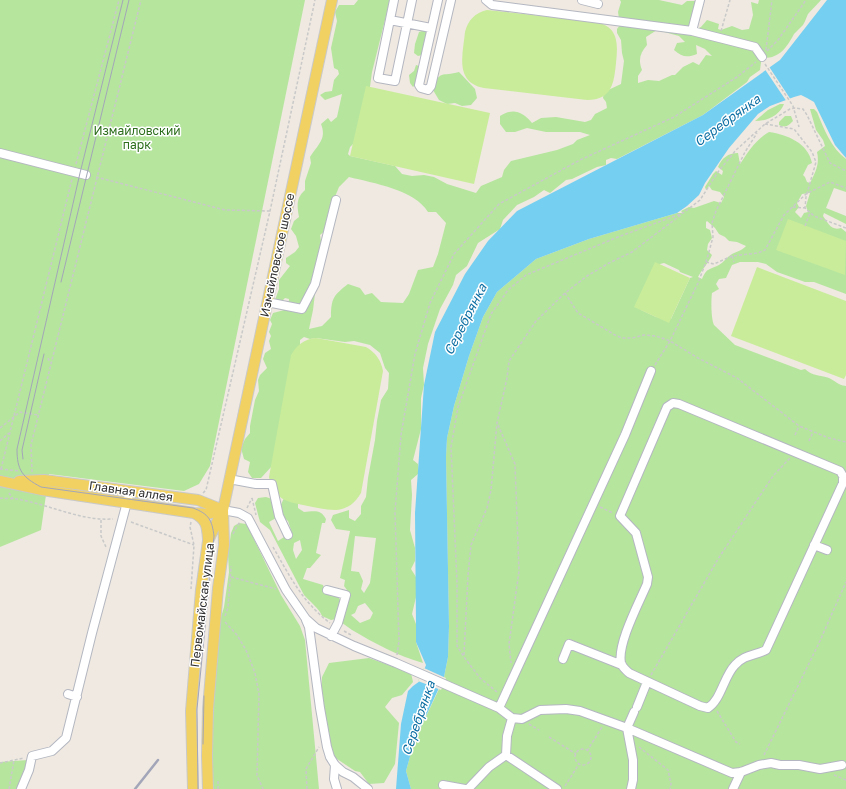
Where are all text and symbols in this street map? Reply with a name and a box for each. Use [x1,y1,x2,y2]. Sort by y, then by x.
water label: Серебрянка [691,90,764,149]
park label: Измайловский парк [93,123,181,152]
street label: Измайловское шоссе [257,192,297,318]
water label: Серебрянка [440,280,490,357]
street label: Главная аллея [88,478,174,504]
street label: Первомайская улица [187,542,217,668]
water label: Серебрянка [398,678,438,757]

